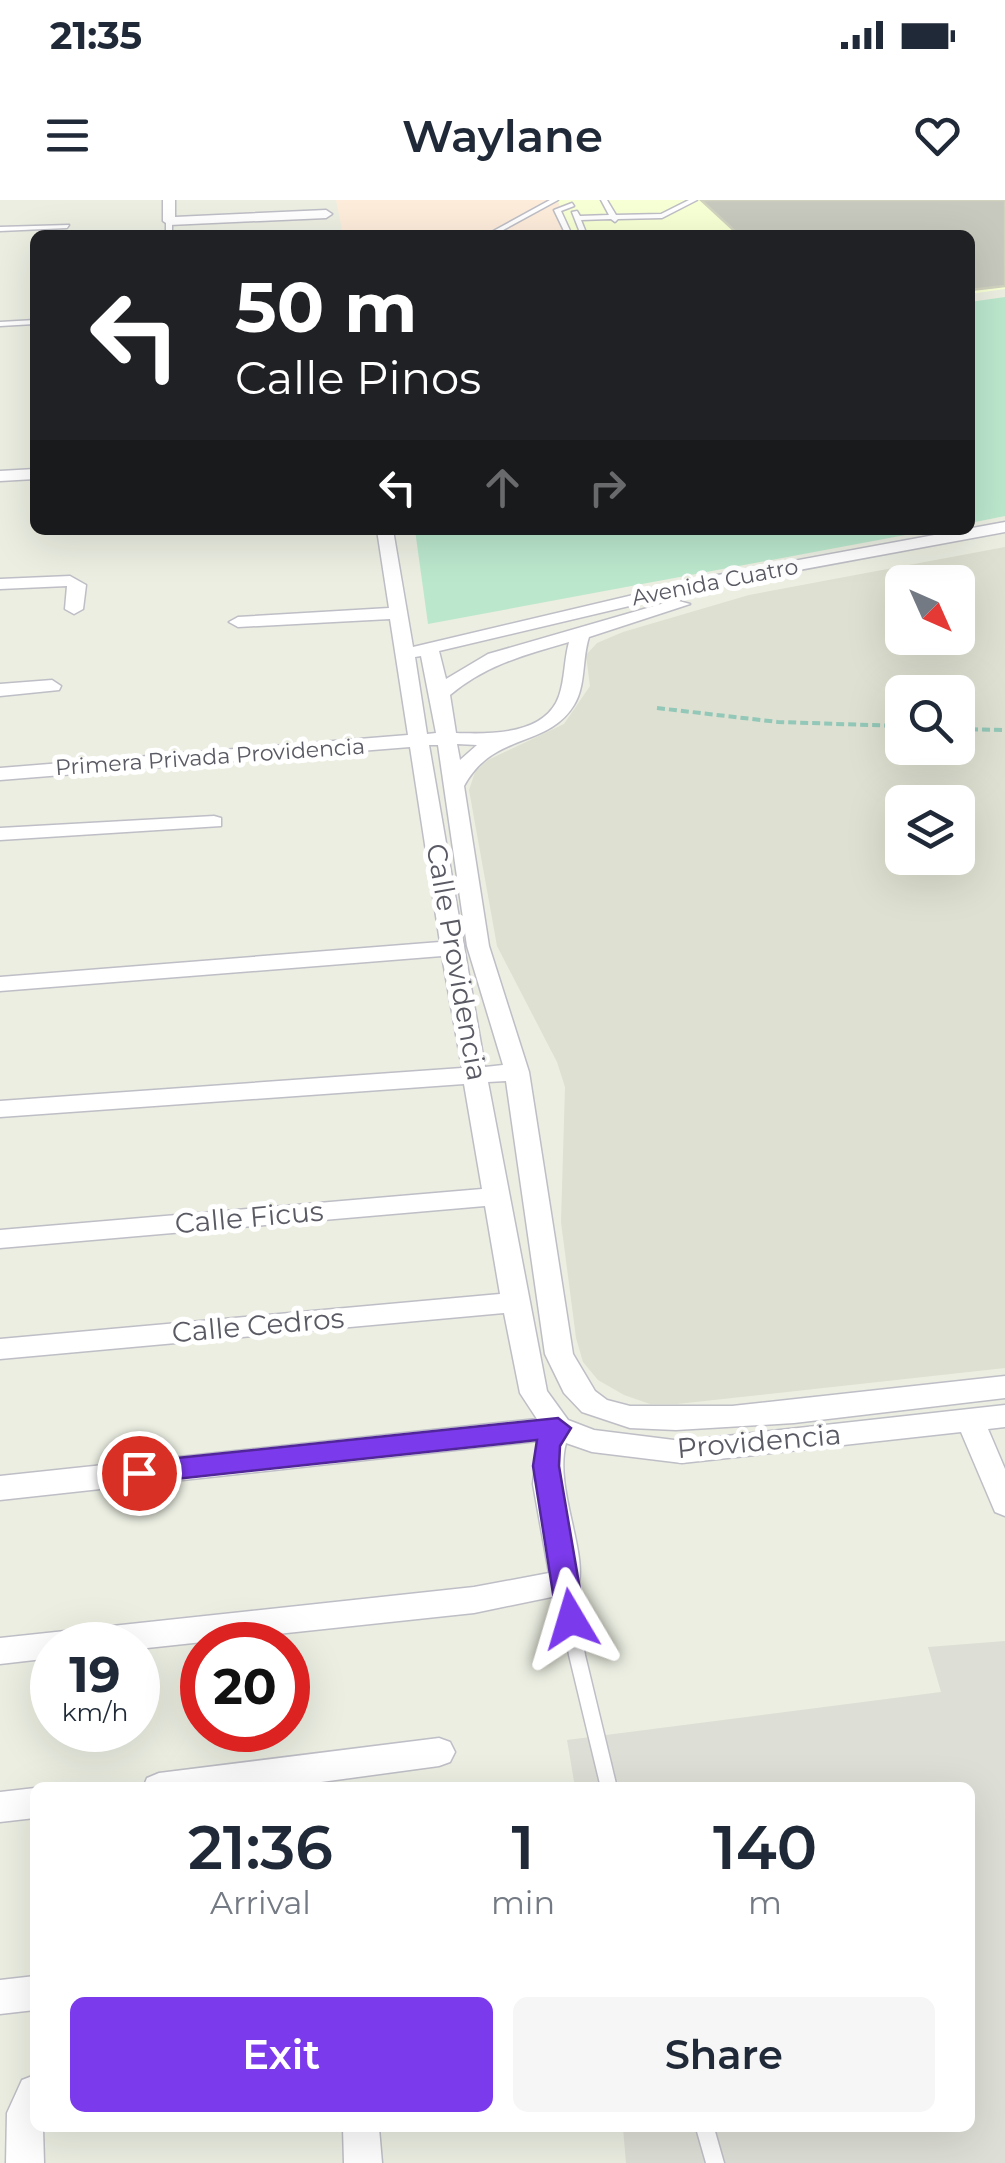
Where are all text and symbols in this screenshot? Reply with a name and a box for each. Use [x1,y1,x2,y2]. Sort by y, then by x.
text: 21:35 [50,12,142,59]
icon: menu [40,108,95,163]
text: Waylane [402,108,603,163]
icon: heart [910,108,965,163]
text: 50 m [235,264,417,350]
icon: left [70,270,200,400]
text: Calle Pinos [235,350,481,405]
icon: left [370,460,425,515]
icon: ahead [475,460,530,515]
icon: right [580,460,635,515]
street label: Avenida Cuatro [630,553,800,611]
north arrow [885,565,975,655]
map controls [885,565,975,875]
button: search [885,675,975,765]
street label: Primera Privada Providencia [54,733,366,781]
button: layers [885,785,975,875]
street label: Calle Providencia [419,841,495,1083]
street label: Calle Ficus [173,1194,325,1240]
street label: Calle Cedros [171,1301,345,1349]
street label: Providencia [676,1417,842,1465]
pin [97,1431,182,1516]
icon: arrive [112,1446,167,1501]
position arrow [519,1567,623,1671]
speed limit sign: 20 [180,1622,310,1752]
text: 19 [69,1644,121,1705]
text: km/h [62,1697,128,1727]
text: 21:36 [188,1811,333,1884]
text: 1 [512,1811,534,1884]
text: 140 [713,1811,817,1884]
text: Arrival [210,1883,311,1922]
text: min [491,1883,555,1922]
text: m [748,1883,782,1922]
button: Exit [70,1997,493,2112]
button: Share [513,1997,935,2112]

